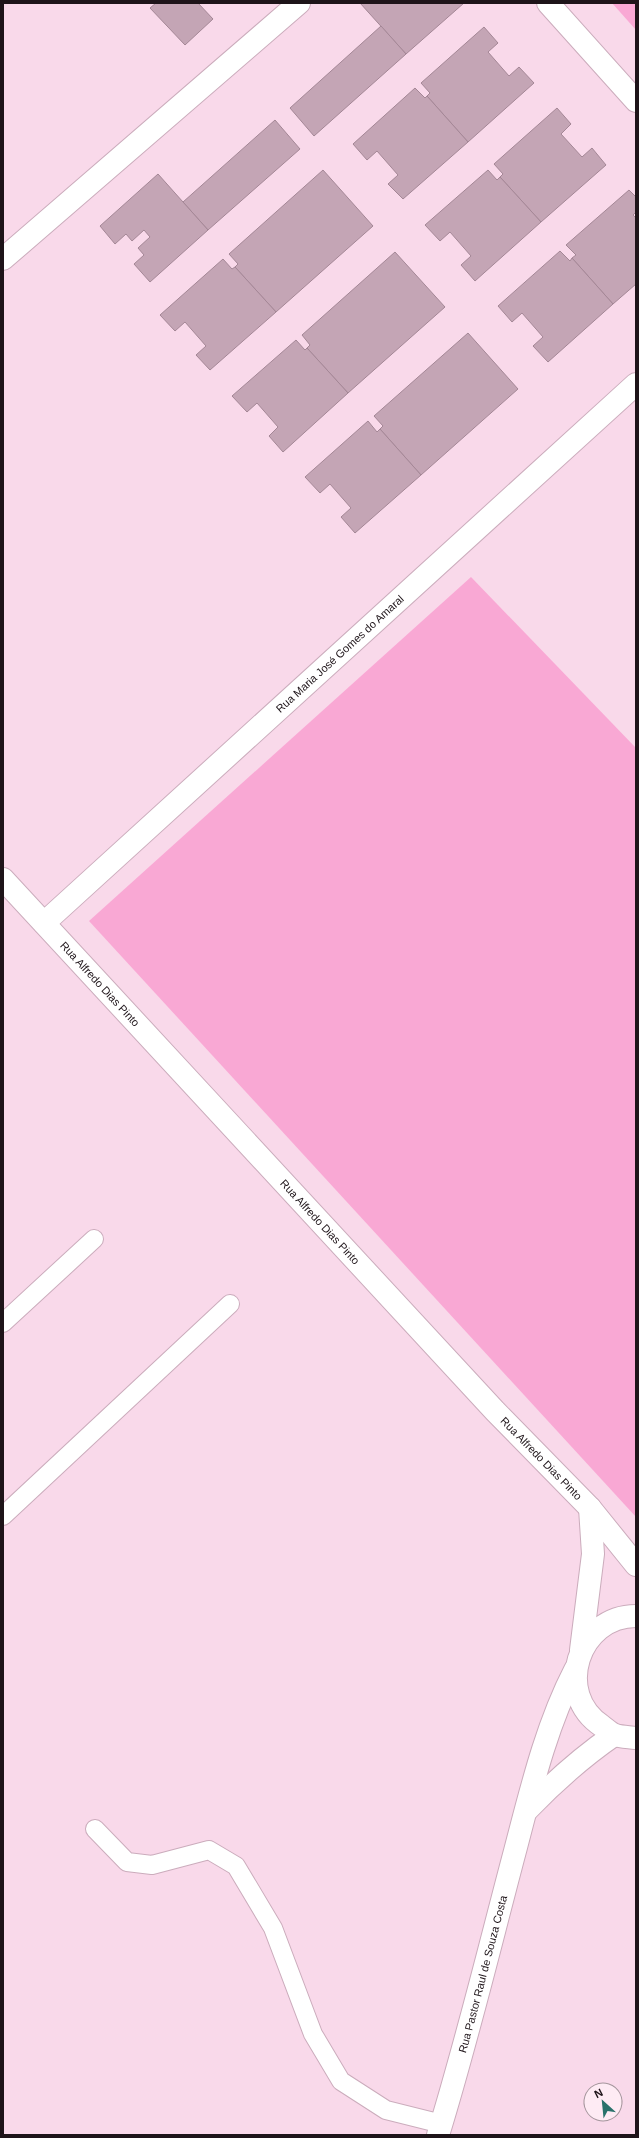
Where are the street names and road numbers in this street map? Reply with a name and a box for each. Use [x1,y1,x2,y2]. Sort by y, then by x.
street label: Rua Maria José Gomes do Amaral [273,593,406,715]
street label: Rua Alfredo Dias Pinto [58,939,142,1029]
street label: Rua Alfredo Dias Pinto [278,1177,362,1267]
street label: Rua Alfredo Dias Pinto [498,1415,584,1502]
street label: Rua Pastor Raul de Souza Costa [456,1893,509,2054]

